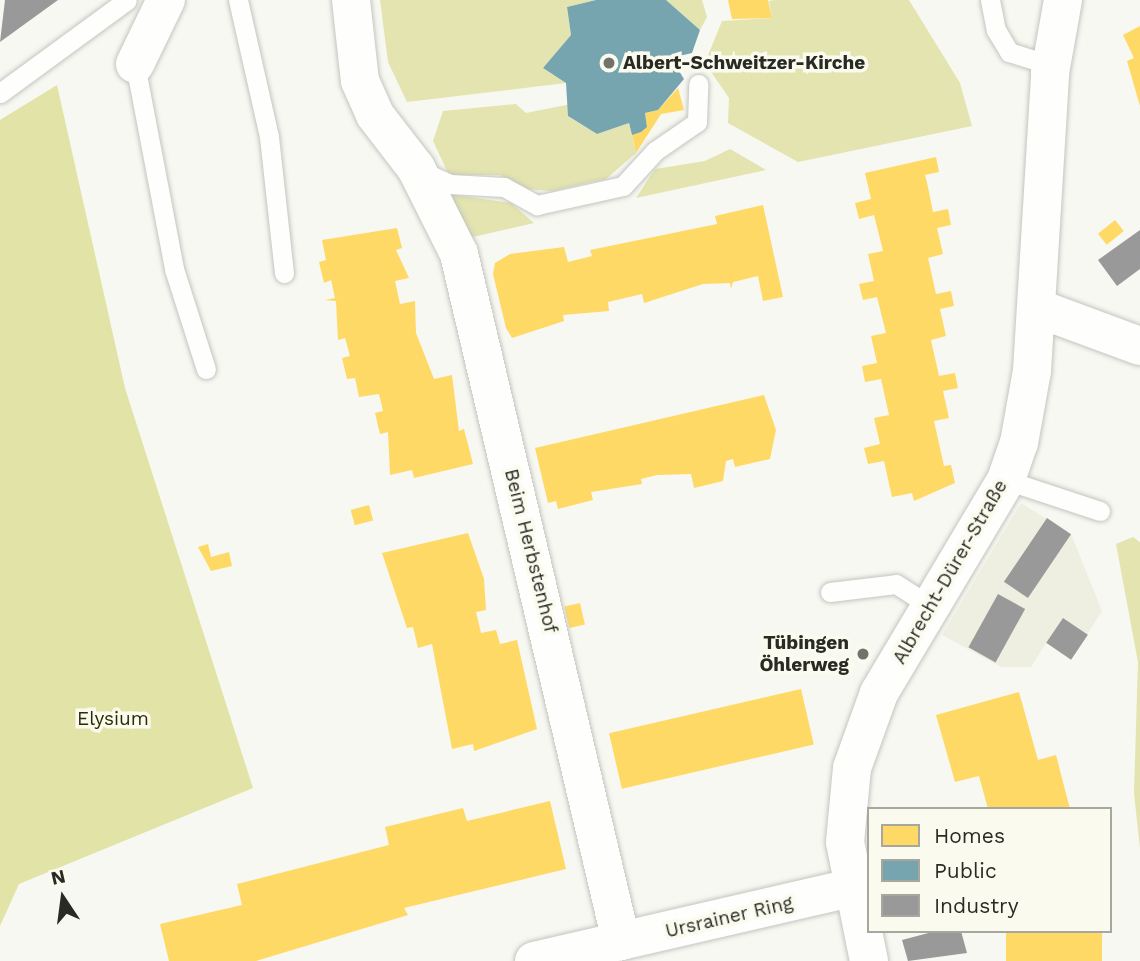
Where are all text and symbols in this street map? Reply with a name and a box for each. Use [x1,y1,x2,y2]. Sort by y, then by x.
place label: Albert-Schweitzer-Kirche [623,52,865,74]
marker: Albert-Schweitzer-Kirche [601,55,617,71]
street label: Beim Herbstenhof [500,466,562,636]
street label: Albrecht-Dürer-Straße [888,476,1012,668]
place label: Tübingen Öhlerweg [759,632,849,676]
marker: Tübingen Öhlerweg [855,646,871,662]
park label: Elysium [77,708,149,730]
legend [867,807,1112,933]
text: Homes [934,823,1005,848]
text: Public [934,858,997,883]
north arrow [28,863,98,933]
text: N [49,864,68,890]
street label: Ursrainer Ring [663,891,795,943]
text: Industry [934,893,1019,918]

